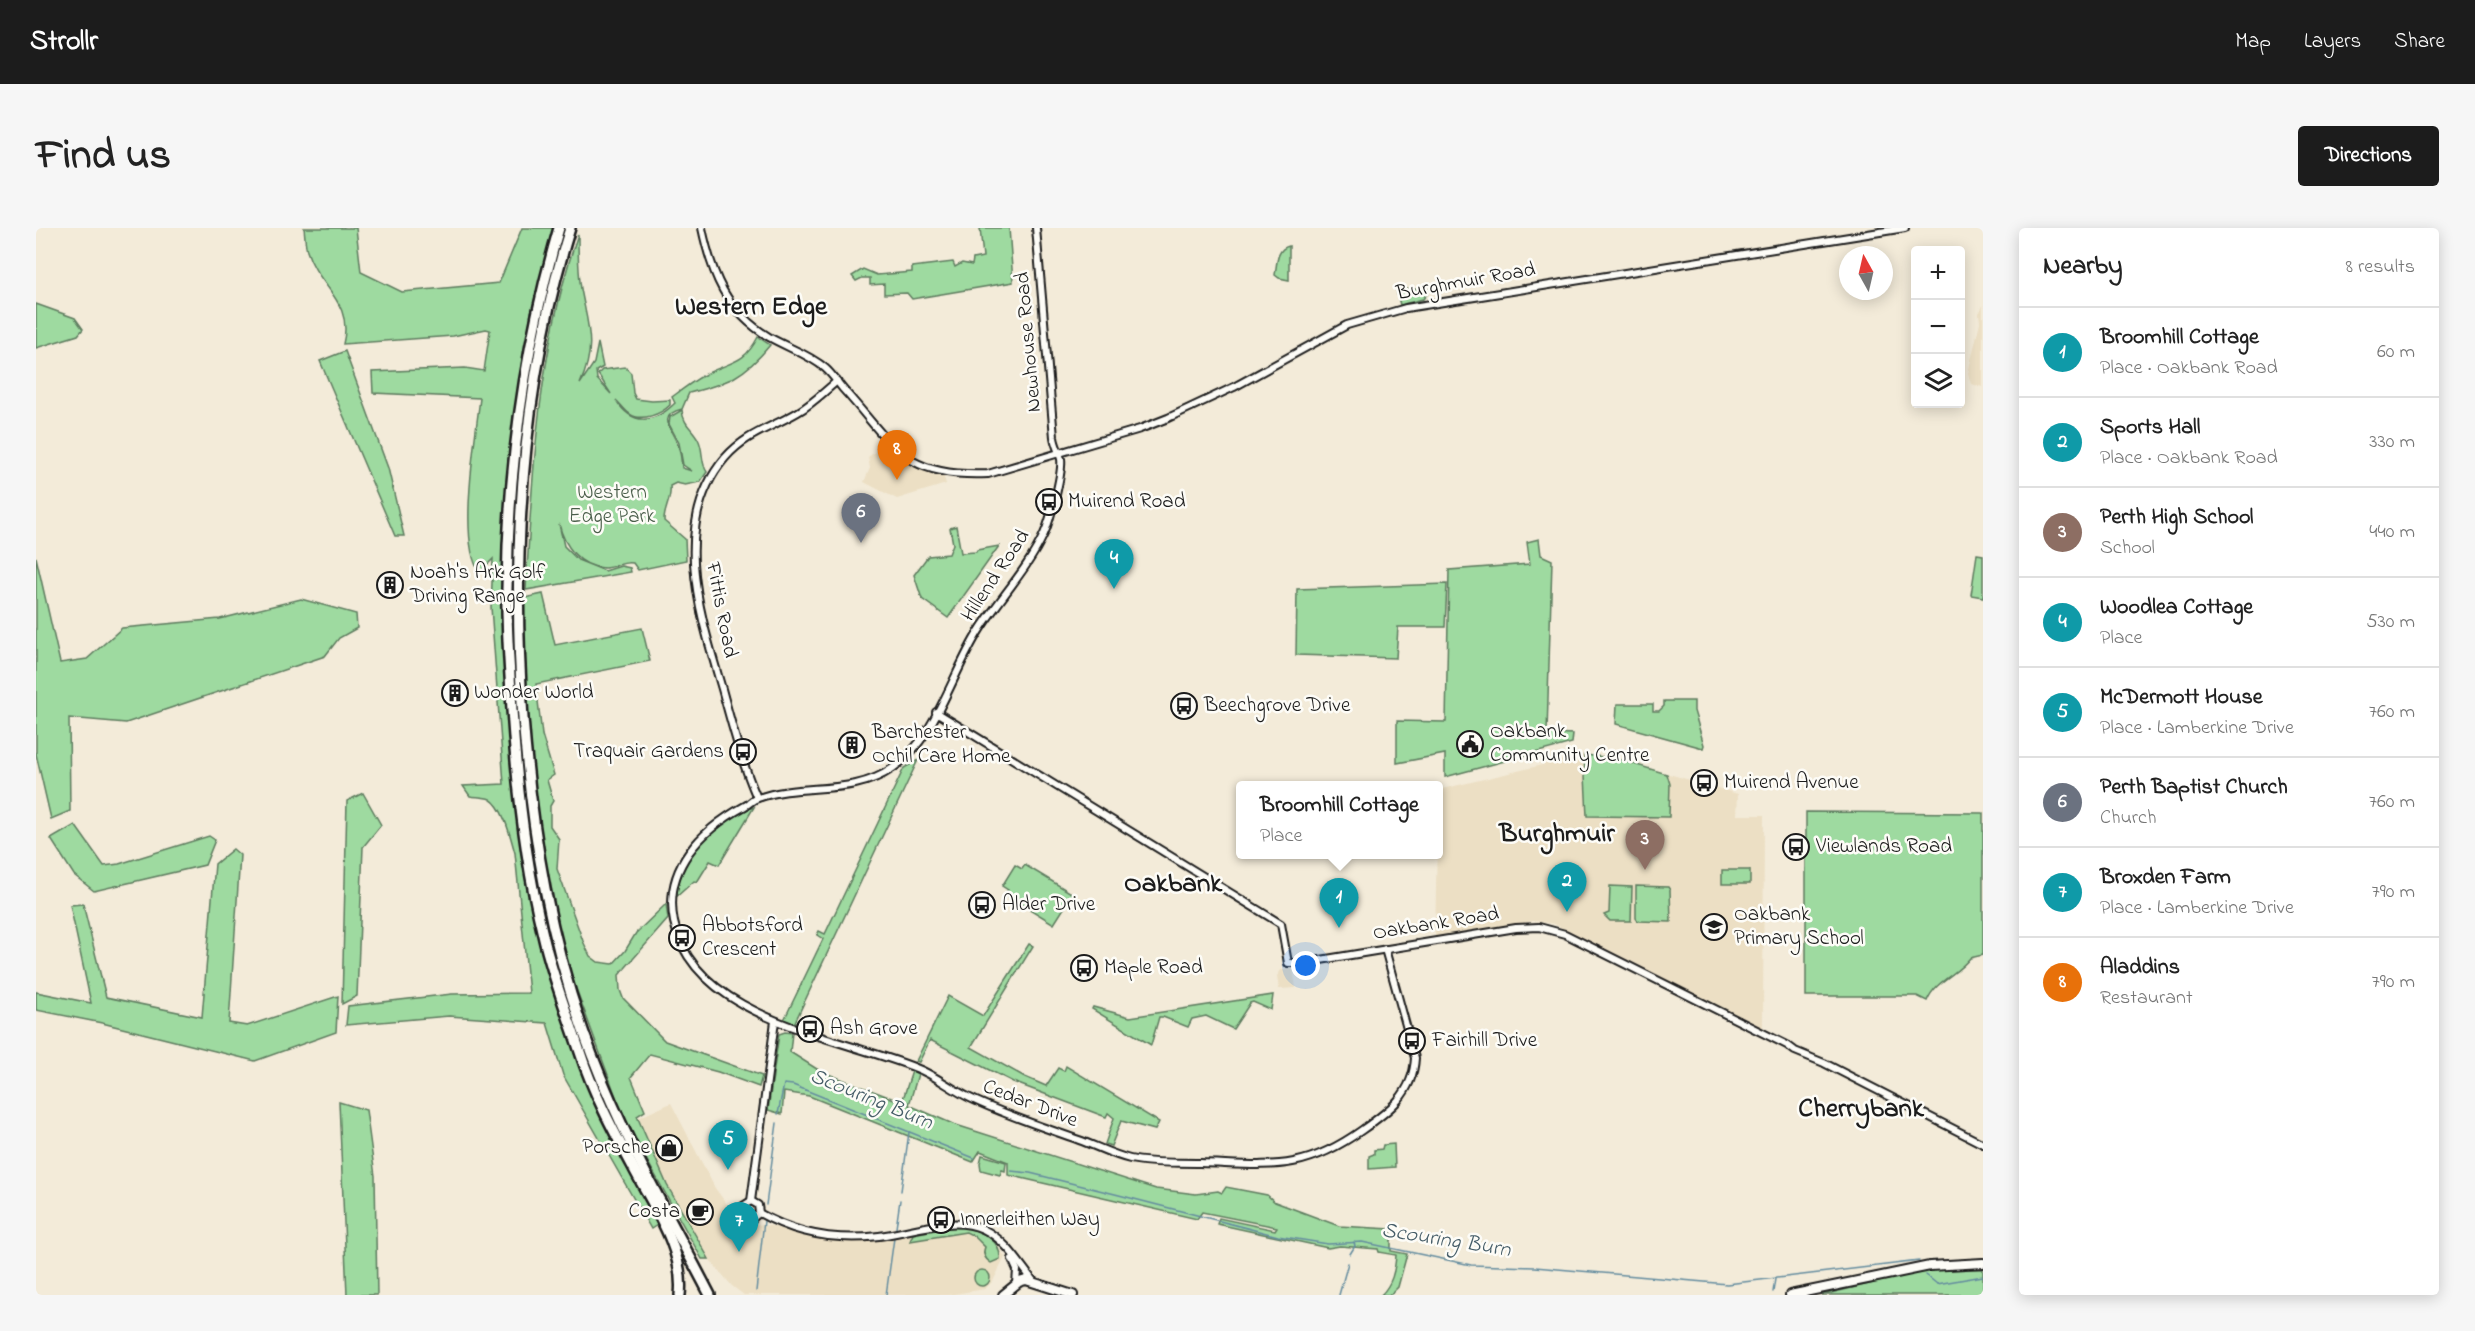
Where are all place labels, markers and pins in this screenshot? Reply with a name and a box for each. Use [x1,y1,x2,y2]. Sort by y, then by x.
pin: 8 [878,430,916,480]
bus stop icon: Muirend Road [1034,487,1064,517]
place label: Muirend Road [1068,487,1186,517]
pin: 6 [842,494,880,543]
pin: 4 [1094,540,1134,589]
place label: Noah's Ark Golf Driving Range [409,558,545,614]
building icon: Noah's Ark Golf Driving Range [375,570,405,600]
building icon: Wonder World [440,678,470,708]
place label: Wonder World [474,678,594,708]
bus stop icon: Beechgrove Drive [1169,691,1199,721]
place label: Beechgrove Drive [1203,691,1351,723]
place label: Oakbank Community Centre [1490,717,1650,773]
place label: Barchester Ochil Care Home [871,718,1011,772]
public building icon: Oakbank Community Centre [1455,729,1485,759]
building icon: Barchester Ochil Care Home [837,730,867,760]
place label: Traquair Gardens [573,737,724,767]
bus stop icon: Traquair Gardens [728,737,758,767]
bus stop icon: Muirend Avenue [1689,768,1719,798]
place label: Muirend Avenue [1724,768,1859,798]
pin: 3 [1626,820,1664,870]
bus stop icon: Viewlands Road [1781,832,1811,862]
place label: Viewlands Road [1815,832,1952,862]
pin: 2 [1548,862,1586,912]
pin: 1 [1320,878,1358,928]
bus stop icon: Alder Drive [967,890,997,920]
place label: Alder Drive [1002,890,1096,920]
place label: Oakbank Primary School [1734,900,1864,956]
place label: Abbotsford Crescent [702,911,803,965]
school or university icon: Oakbank Primary School [1699,912,1729,942]
bus stop icon: Abbotsford Crescent [667,923,697,953]
bus stop icon: Maple Road [1069,953,1099,983]
place label: Maple Road [1104,953,1203,983]
bus stop icon: Ash Grove [795,1014,825,1044]
place label: Ash Grove [830,1014,918,1044]
bus stop icon: Fairhill Drive [1397,1026,1427,1056]
place label: Fairhill Drive [1431,1026,1538,1056]
pin: 5 [708,1120,748,1170]
place label: Porsche [582,1133,651,1163]
shop icon: Porsche [654,1133,684,1163]
place label: Costa [628,1197,680,1227]
cafe icon: Costa [685,1197,715,1227]
pin: 7 [720,1202,758,1252]
bus stop icon: Innerleithen Way [926,1205,956,1235]
place label: Innerleithen Way [960,1205,1100,1237]

